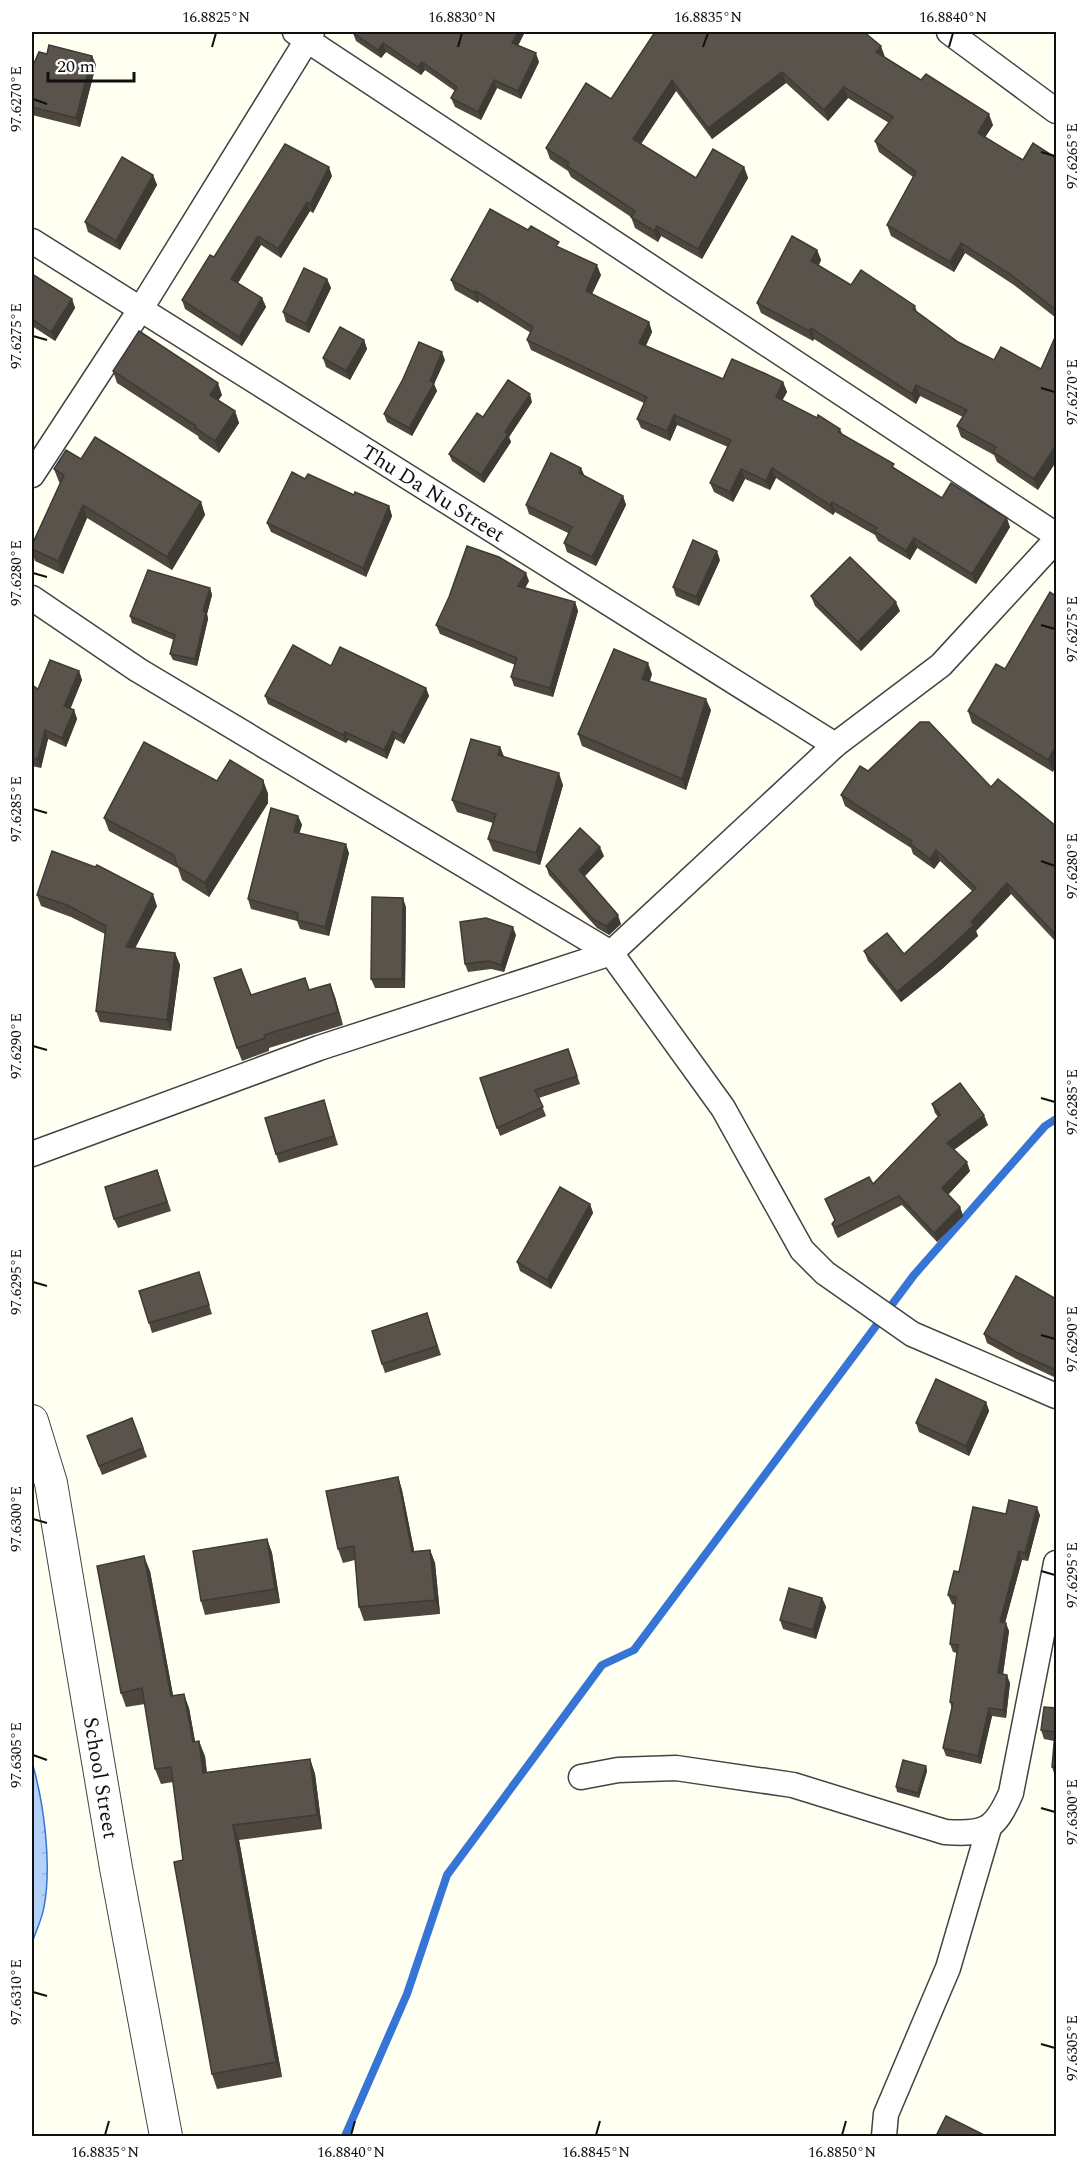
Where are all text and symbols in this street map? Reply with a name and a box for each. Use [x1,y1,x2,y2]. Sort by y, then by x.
text: 16.8825°N [182,6,250,29]
text: 16.8830°N [428,6,496,29]
text: 16.8835°N [674,6,742,29]
text: 16.8840°N [919,6,987,29]
scale bar [48,45,134,83]
text: 20 m [57,53,95,80]
text: 97.6270°E [5,66,28,132]
text: 97.6265°E [1061,123,1084,189]
text: 97.6275°E [5,303,28,369]
text: 97.6270°E [1061,359,1084,425]
street label: Thu Da Nu Street [355,437,511,551]
text: 97.6280°E [5,540,28,606]
text: 97.6275°E [1061,596,1084,662]
text: 97.6285°E [5,776,28,842]
text: 97.6280°E [1061,833,1084,899]
text: 97.6290°E [5,1013,28,1079]
text: 97.6285°E [1061,1069,1084,1135]
text: 97.6295°E [5,1249,28,1315]
text: 97.6290°E [1061,1306,1084,1372]
text: 97.6300°E [5,1486,28,1552]
text: 97.6295°E [1061,1542,1084,1608]
street label: School Street [74,1715,126,1842]
text: 97.6305°E [5,1722,28,1788]
text: 97.6300°E [1061,1779,1084,1845]
text: 97.6310°E [5,1959,28,2025]
text: 97.6305°E [1061,2015,1084,2081]
text: 16.8835°N [71,2141,139,2164]
text: 16.8840°N [317,2141,385,2164]
text: 16.8845°N [562,2141,630,2164]
text: 16.8850°N [808,2141,876,2164]

